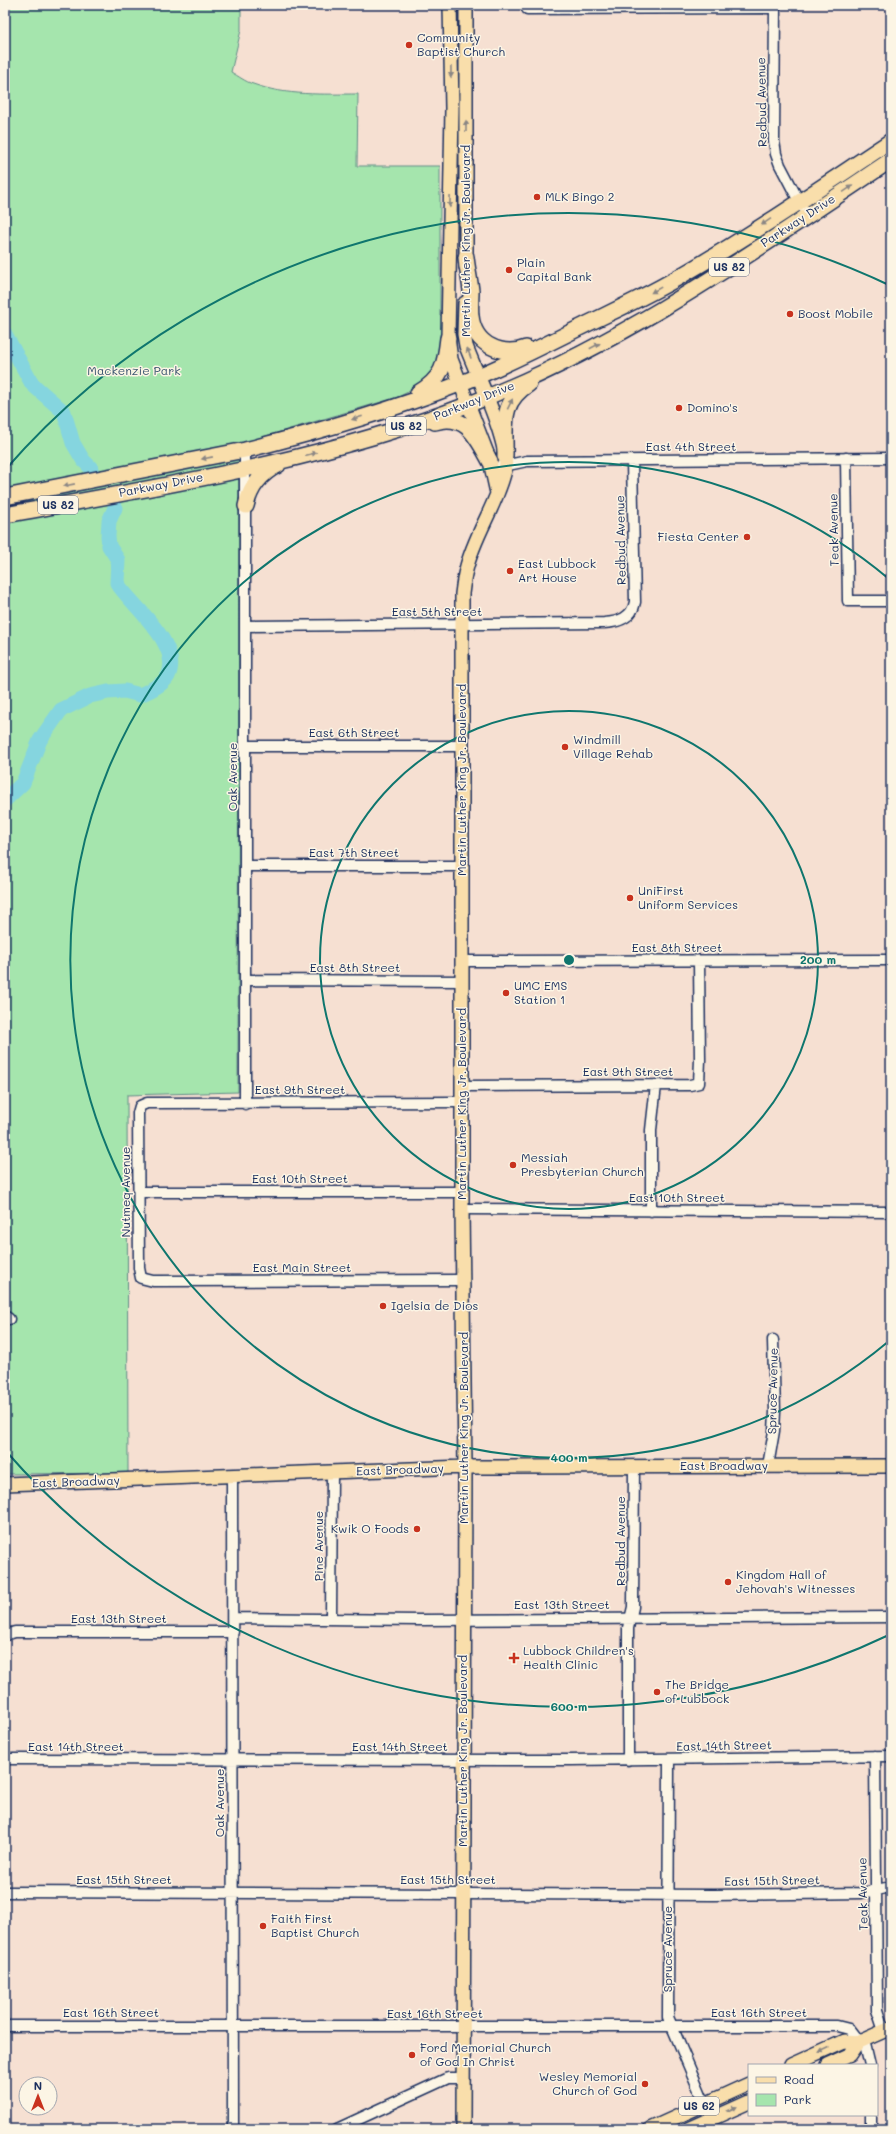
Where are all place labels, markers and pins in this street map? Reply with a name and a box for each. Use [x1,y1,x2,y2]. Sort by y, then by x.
place label: Community Baptist Church [417,29,505,59]
marker: Community Baptist Church [404,40,414,50]
place label: MLK Bingo 2 [545,188,614,204]
marker: MLK Bingo 2 [532,192,542,202]
place label: Plain Capital Bank [517,254,592,284]
marker: Plain Capital Bank [504,265,514,275]
place label: Boost Mobile [798,305,873,321]
marker: Boost Mobile [785,309,795,319]
place label: Domino's [687,399,738,415]
marker: Domino's [674,403,684,413]
place label: Fiesta Center [657,528,739,544]
marker: Fiesta Center [742,532,752,542]
place label: East Lubbock Art House [518,555,596,585]
marker: East Lubbock Art House [505,566,515,576]
place label: Windmill Village Rehab [573,731,653,761]
marker: Windmill Village Rehab [560,742,570,752]
place label: UniFirst Uniform Services [638,882,738,912]
marker: UniFirst Uniform Services [625,893,635,903]
centre of rings [562,953,576,967]
place label: UMC EMS Station 1 [514,977,567,1007]
marker: UMC EMS Station 1 [501,988,511,998]
place label: Messiah Presbyterian Church [521,1149,644,1179]
marker: Messiah Presbyterian Church [508,1160,518,1170]
place label: Igelsia de Dios [391,1297,478,1313]
marker: Igelsia de Dios [378,1301,388,1311]
place label: Kwik O Foods [331,1520,409,1536]
marker: Kwik O Foods [412,1524,422,1534]
place label: Kingdom Hall of Jehovah's Witnesses [736,1566,855,1596]
marker: Kingdom Hall of Jehovah's Witnesses [723,1577,733,1587]
place label: Lubbock Children's Health Clinic [523,1642,634,1672]
marker: Lubbock Children's Health Clinic [508,1652,520,1664]
place label: The Bridge of Lubbock [665,1676,729,1706]
marker: The Bridge of Lubbock [652,1687,662,1697]
place label: Faith First Baptist Church [271,1910,359,1940]
marker: Faith First Baptist Church [258,1921,268,1931]
place label: Ford Memorial Church of God In Christ [420,2039,551,2069]
marker: Ford Memorial Church of God In Christ [407,2050,417,2060]
place label: Wesley Memorial Church of God [539,2068,637,2098]
marker: Wesley Memorial Church of God [640,2079,650,2089]

